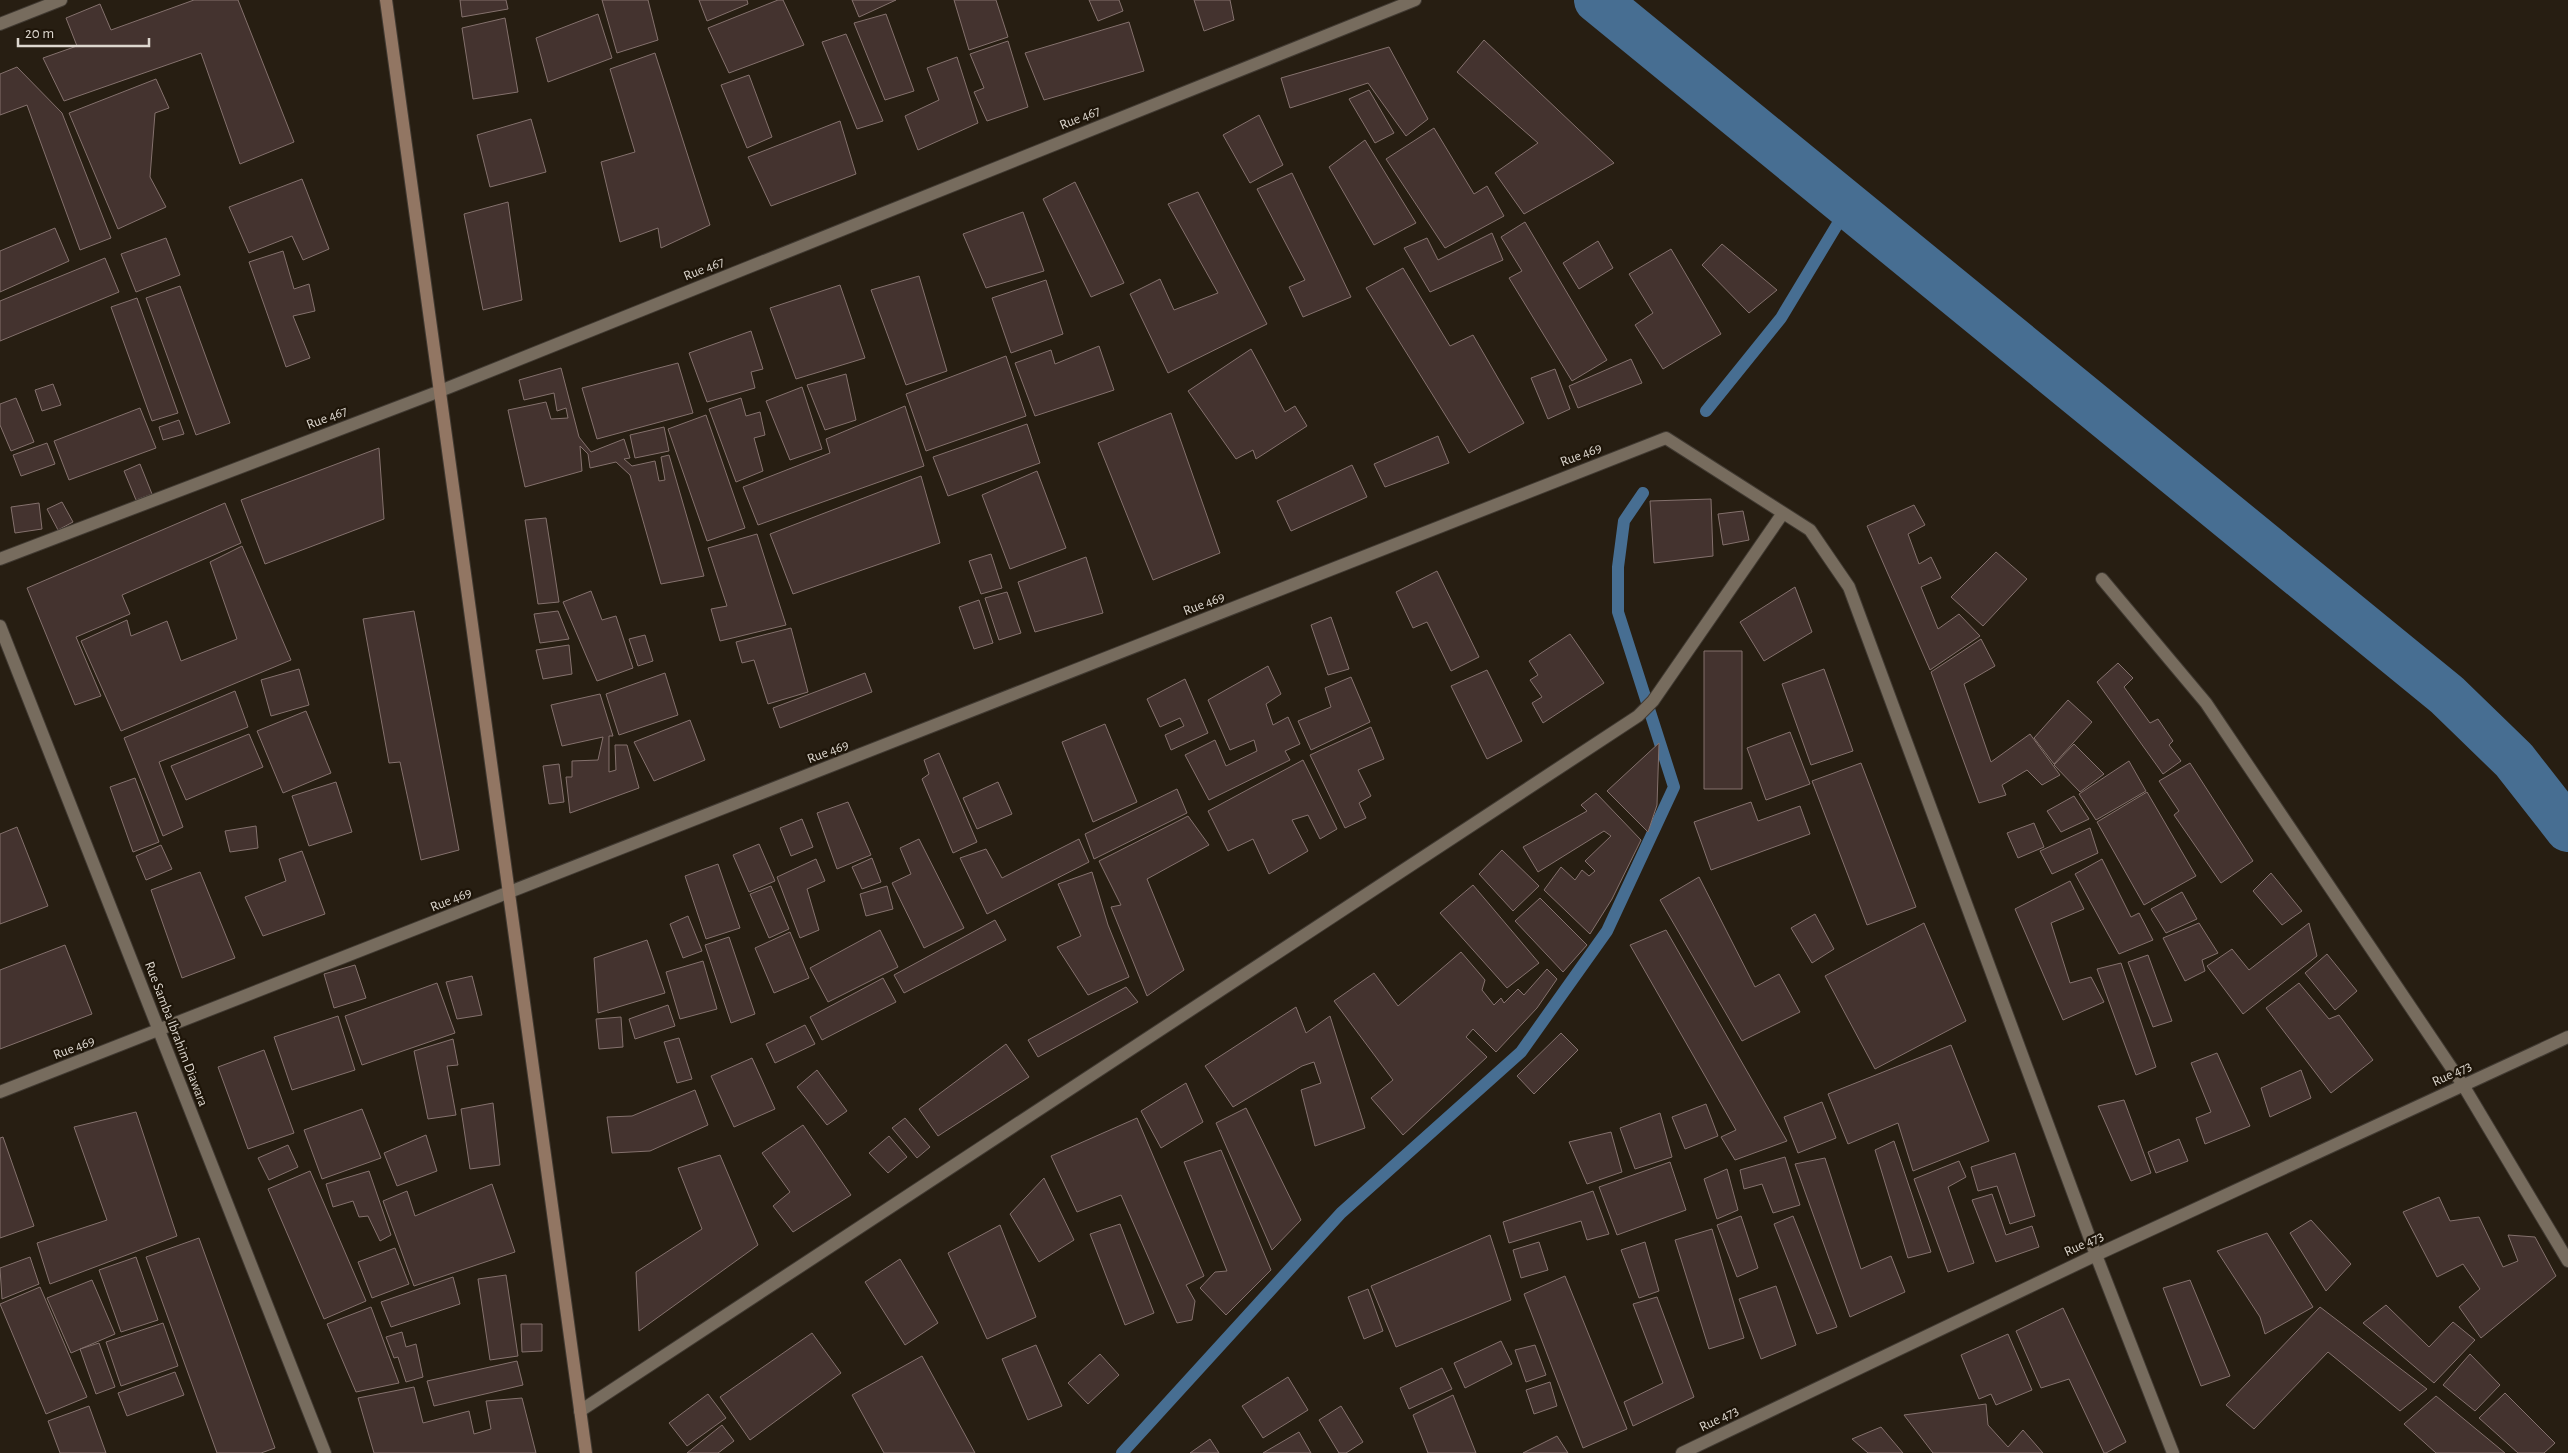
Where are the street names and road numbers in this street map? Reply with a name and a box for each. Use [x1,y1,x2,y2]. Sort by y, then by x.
street label: Rue 467 [1058,103,1102,132]
street label: Rue 467 [682,254,726,283]
street label: Rue 467 [305,404,350,432]
street label: Rue 469 [1558,441,1604,469]
street label: Rue 469 [1181,590,1227,618]
street label: Rue 469 [805,738,851,766]
street label: Rue 469 [428,885,474,915]
street label: Rue Samba Ibrahim Diawara [142,960,210,1109]
street label: Rue 469 [51,1034,97,1062]
street label: Rue 473 [2430,1059,2474,1089]
street label: Rue 473 [2062,1229,2106,1259]
street label: Rue 473 [1697,1403,1741,1434]

